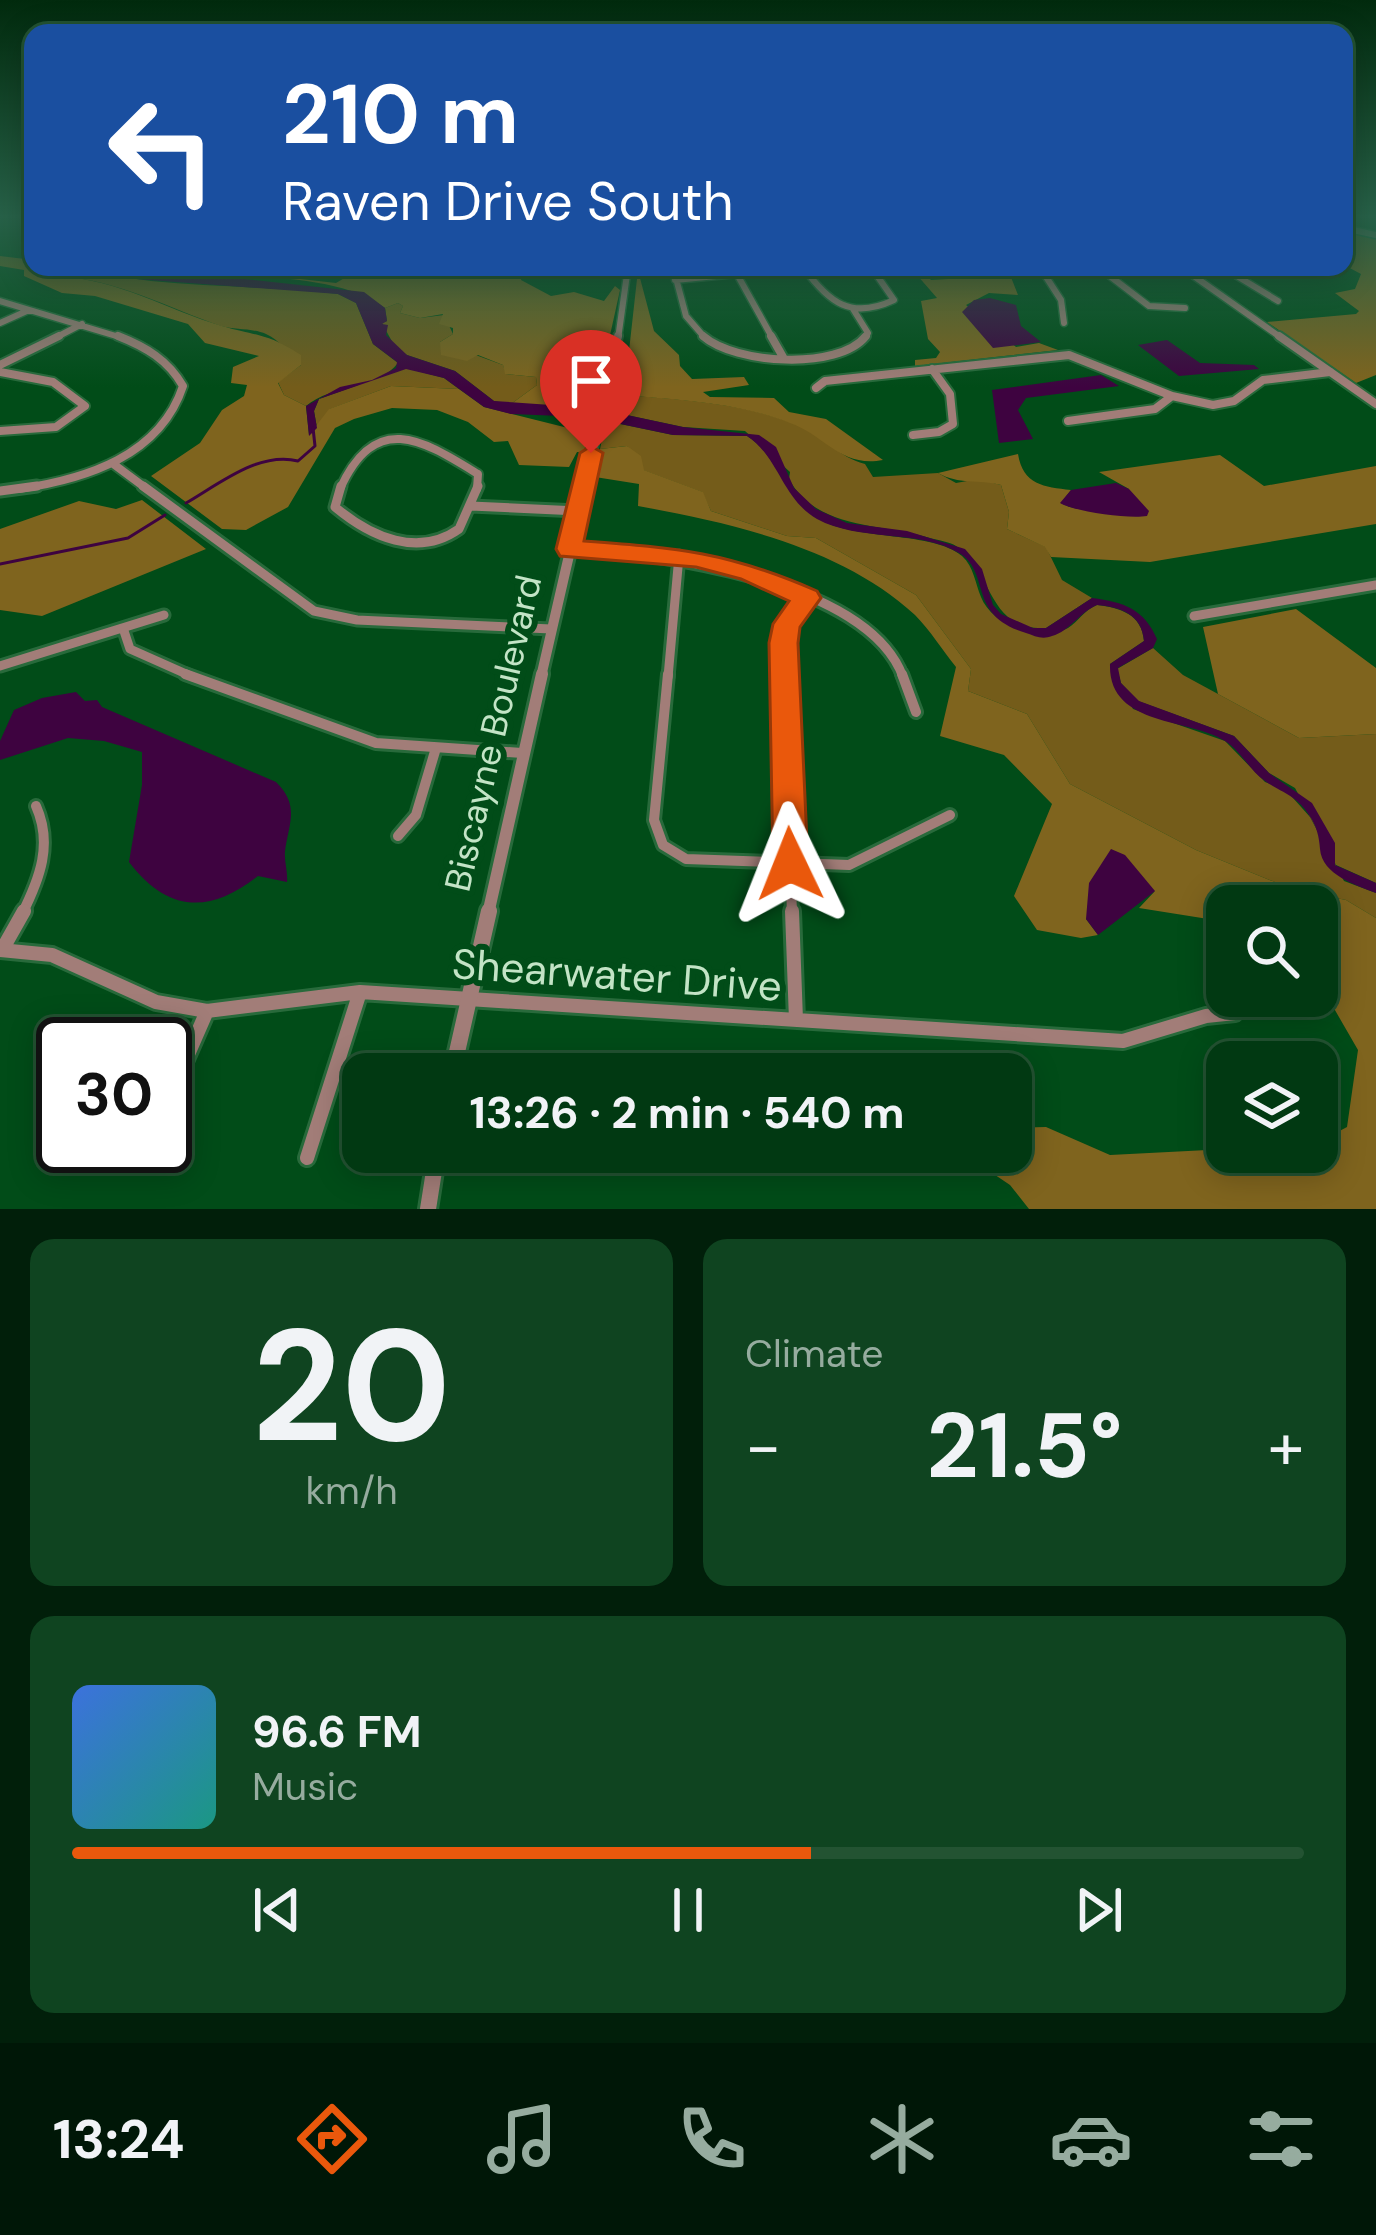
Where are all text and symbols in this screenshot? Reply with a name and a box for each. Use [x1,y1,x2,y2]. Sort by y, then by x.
text: 210 m [282,60,519,169]
icon: left [84,72,240,228]
text: Raven Drive South [282,166,734,237]
pin [540,330,642,453]
icon: arrive [558,348,624,414]
street label: Biscayne Boulevard [434,570,552,896]
position arrow [727,801,853,927]
map controls [1206,885,1338,1173]
button: search [1206,885,1338,1017]
street label: Shearwater Drive [450,936,784,1014]
speed limit sign: 30 [36,1017,192,1173]
button: layers [1206,1041,1338,1173]
text: 13:26 · 2 min · 540 m [469,1083,905,1142]
text: 20 [252,1285,451,1488]
text: Climate [745,1328,883,1379]
text: 21.5° [926,1388,1123,1505]
text: − [745,1404,781,1489]
text: + [1268,1404,1304,1489]
text: km/h [305,1465,398,1516]
text: 96.6 FM [252,1702,422,1761]
text: Music [252,1761,358,1812]
icon: previous [244,1877,310,1943]
icon: pause [655,1877,721,1943]
icon: next [1066,1877,1132,1943]
icon: directions [290,2097,374,2181]
icon: music [480,2097,564,2181]
icon: phone [670,2097,754,2181]
icon: climate [860,2097,944,2181]
icon: car [1049,2097,1133,2181]
icon: filters [1239,2097,1323,2181]
text: 13:24 [53,2104,185,2175]

